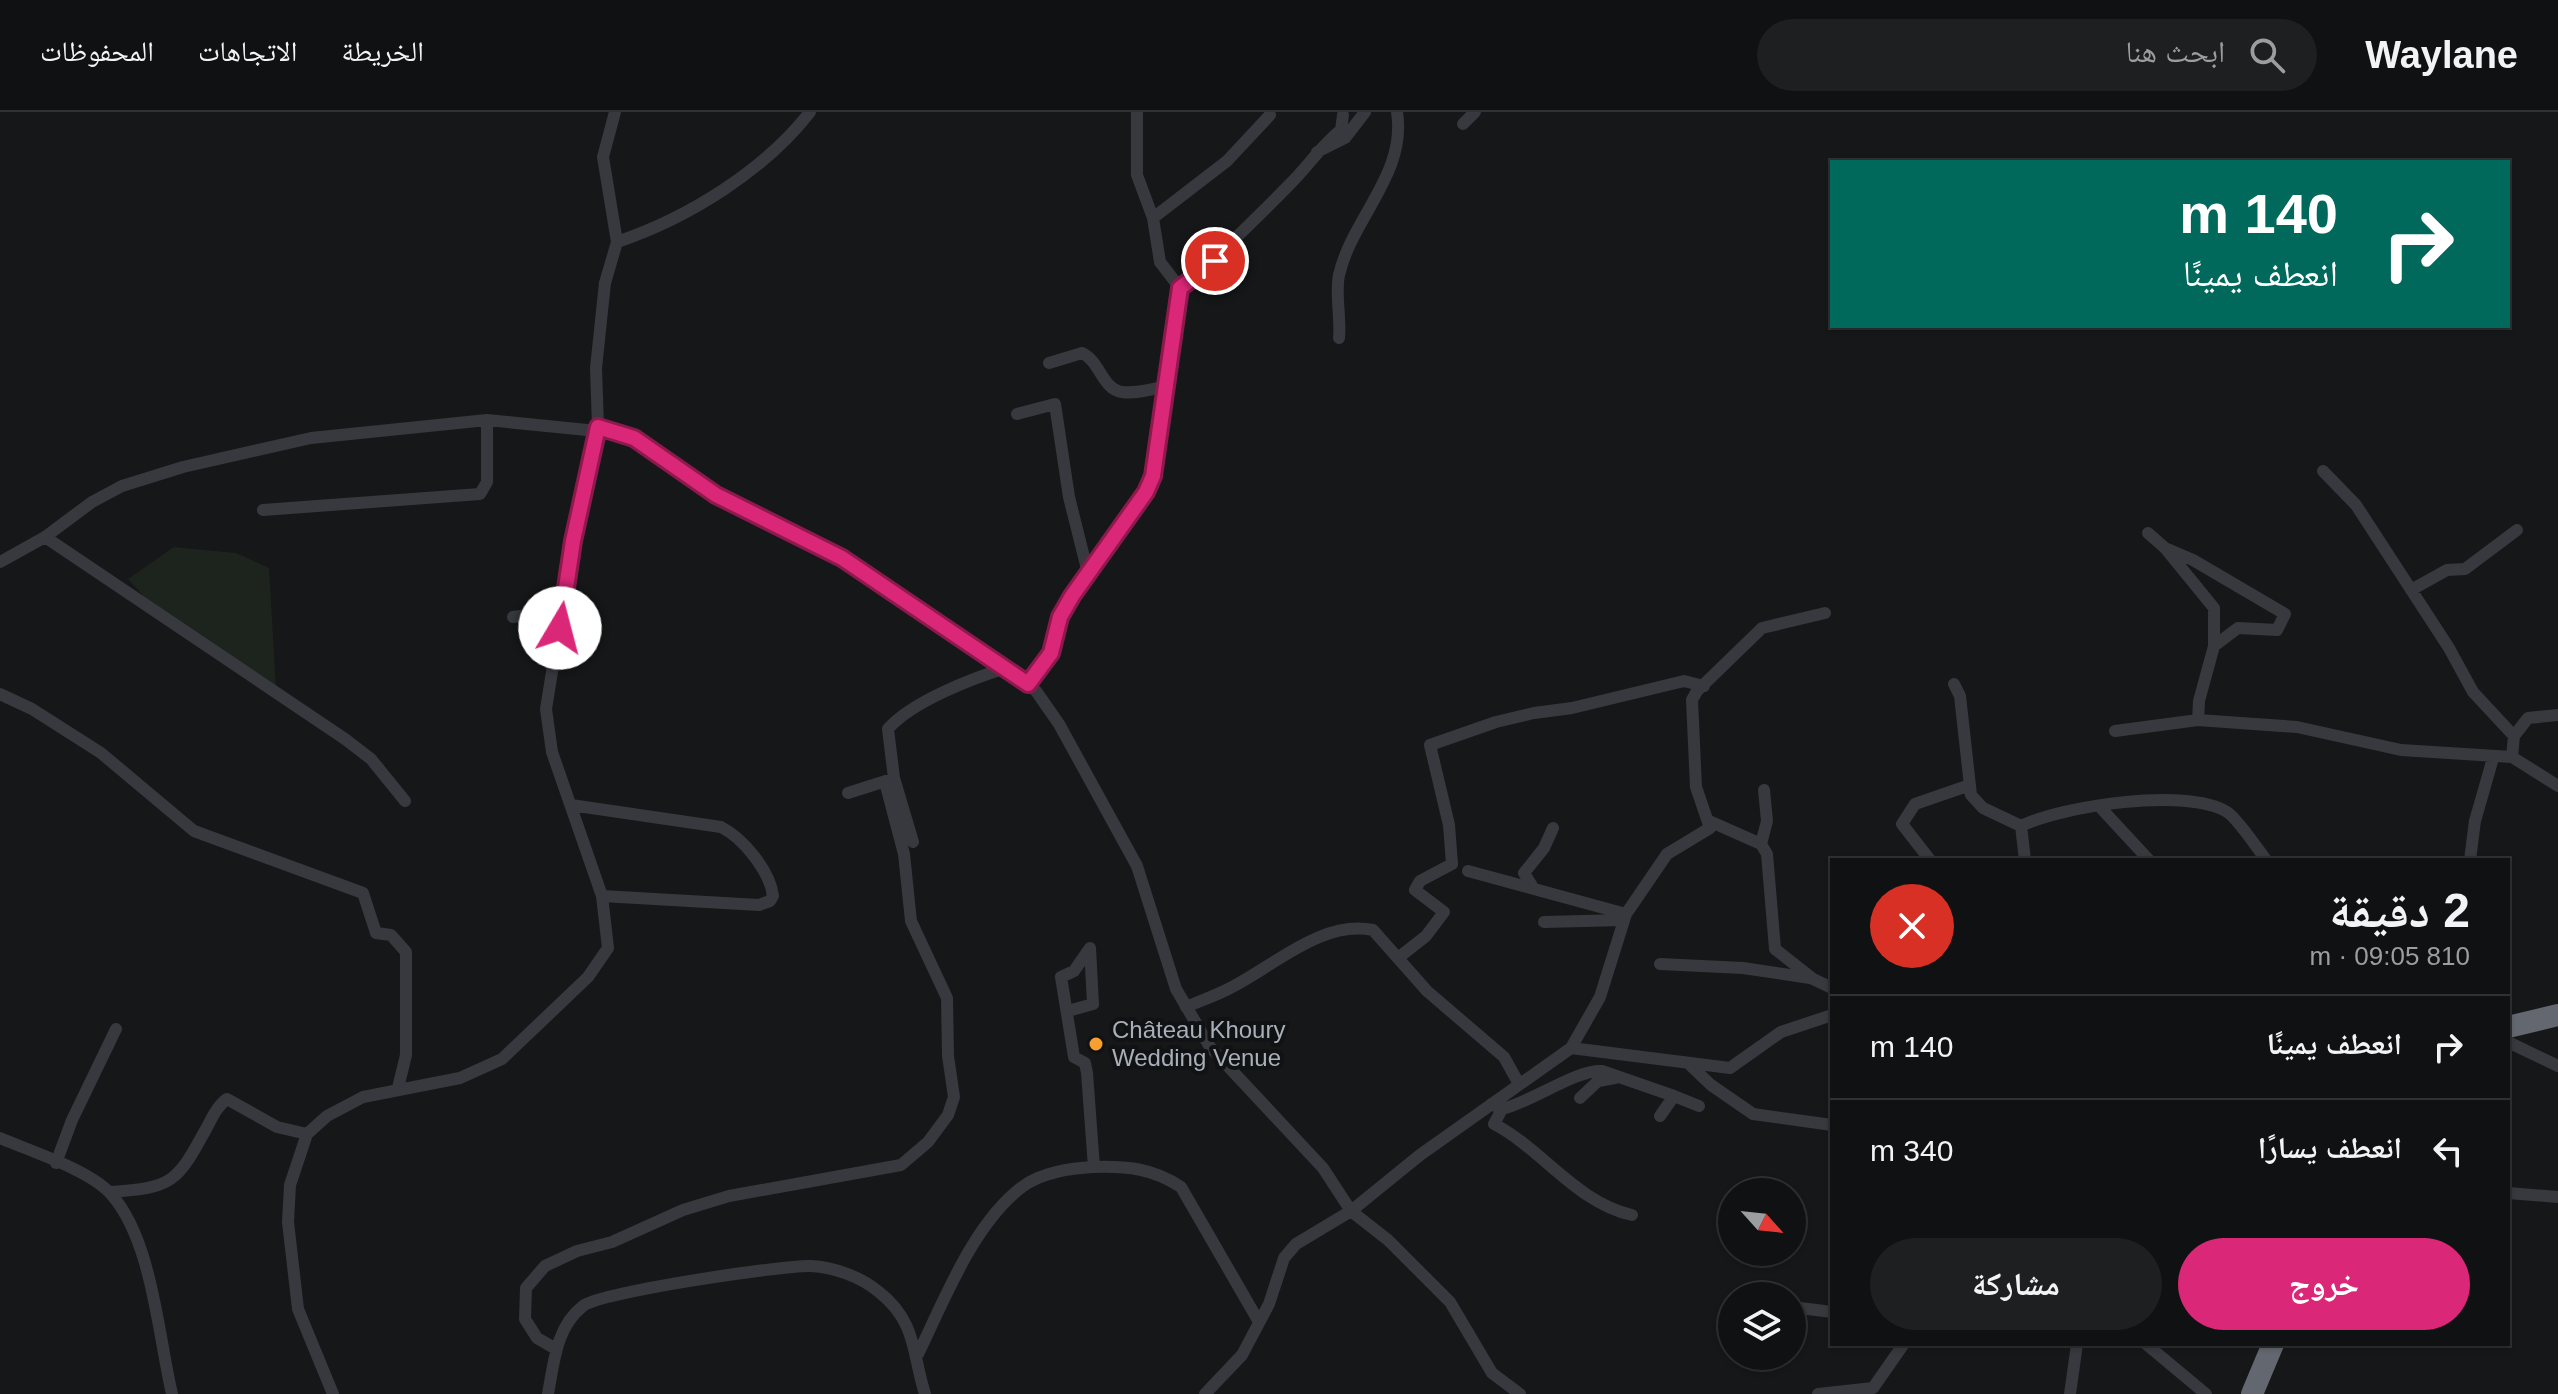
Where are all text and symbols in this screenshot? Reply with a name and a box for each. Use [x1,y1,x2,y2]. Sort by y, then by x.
search box [1757,19,2317,91]
icon: search [2245,33,2289,77]
text: Waylane [2365,34,2518,76]
text: ابحث هنا [2125,35,2225,68]
text: المحفوظات [40,36,154,67]
text: الاتجاهات [198,36,297,67]
text: الخريطة [341,36,424,67]
text: 140 m [2179,182,2338,245]
icon: right [2366,192,2470,296]
pin [1181,227,1249,295]
icon: arrive [1193,239,1237,283]
text: انعطف يمينًا [2183,253,2338,294]
position arrow [518,586,602,670]
button: close [1870,884,1954,968]
text: 2 دقيقة [2329,884,2470,937]
text: 810 m · 09:05 [2310,941,2470,971]
place label: Château Khoury Wedding Venue [1112,1016,1285,1071]
icon: right [2426,1025,2470,1069]
text: انعطف يمينًا [2266,1027,2402,1060]
text: 140 m [1870,1030,1953,1063]
marker: Château Khoury Wedding Venue [1087,1035,1105,1053]
icon: left [2426,1129,2470,1173]
text: انعطف يسارًا [2258,1131,2402,1164]
text: 340 m [1870,1134,1953,1167]
north arrow [1718,1178,1806,1266]
map controls [1718,1178,1806,1370]
button: مشاركة [1870,1238,2162,1330]
button: خروج [2178,1238,2470,1330]
button: layers [1718,1282,1806,1370]

